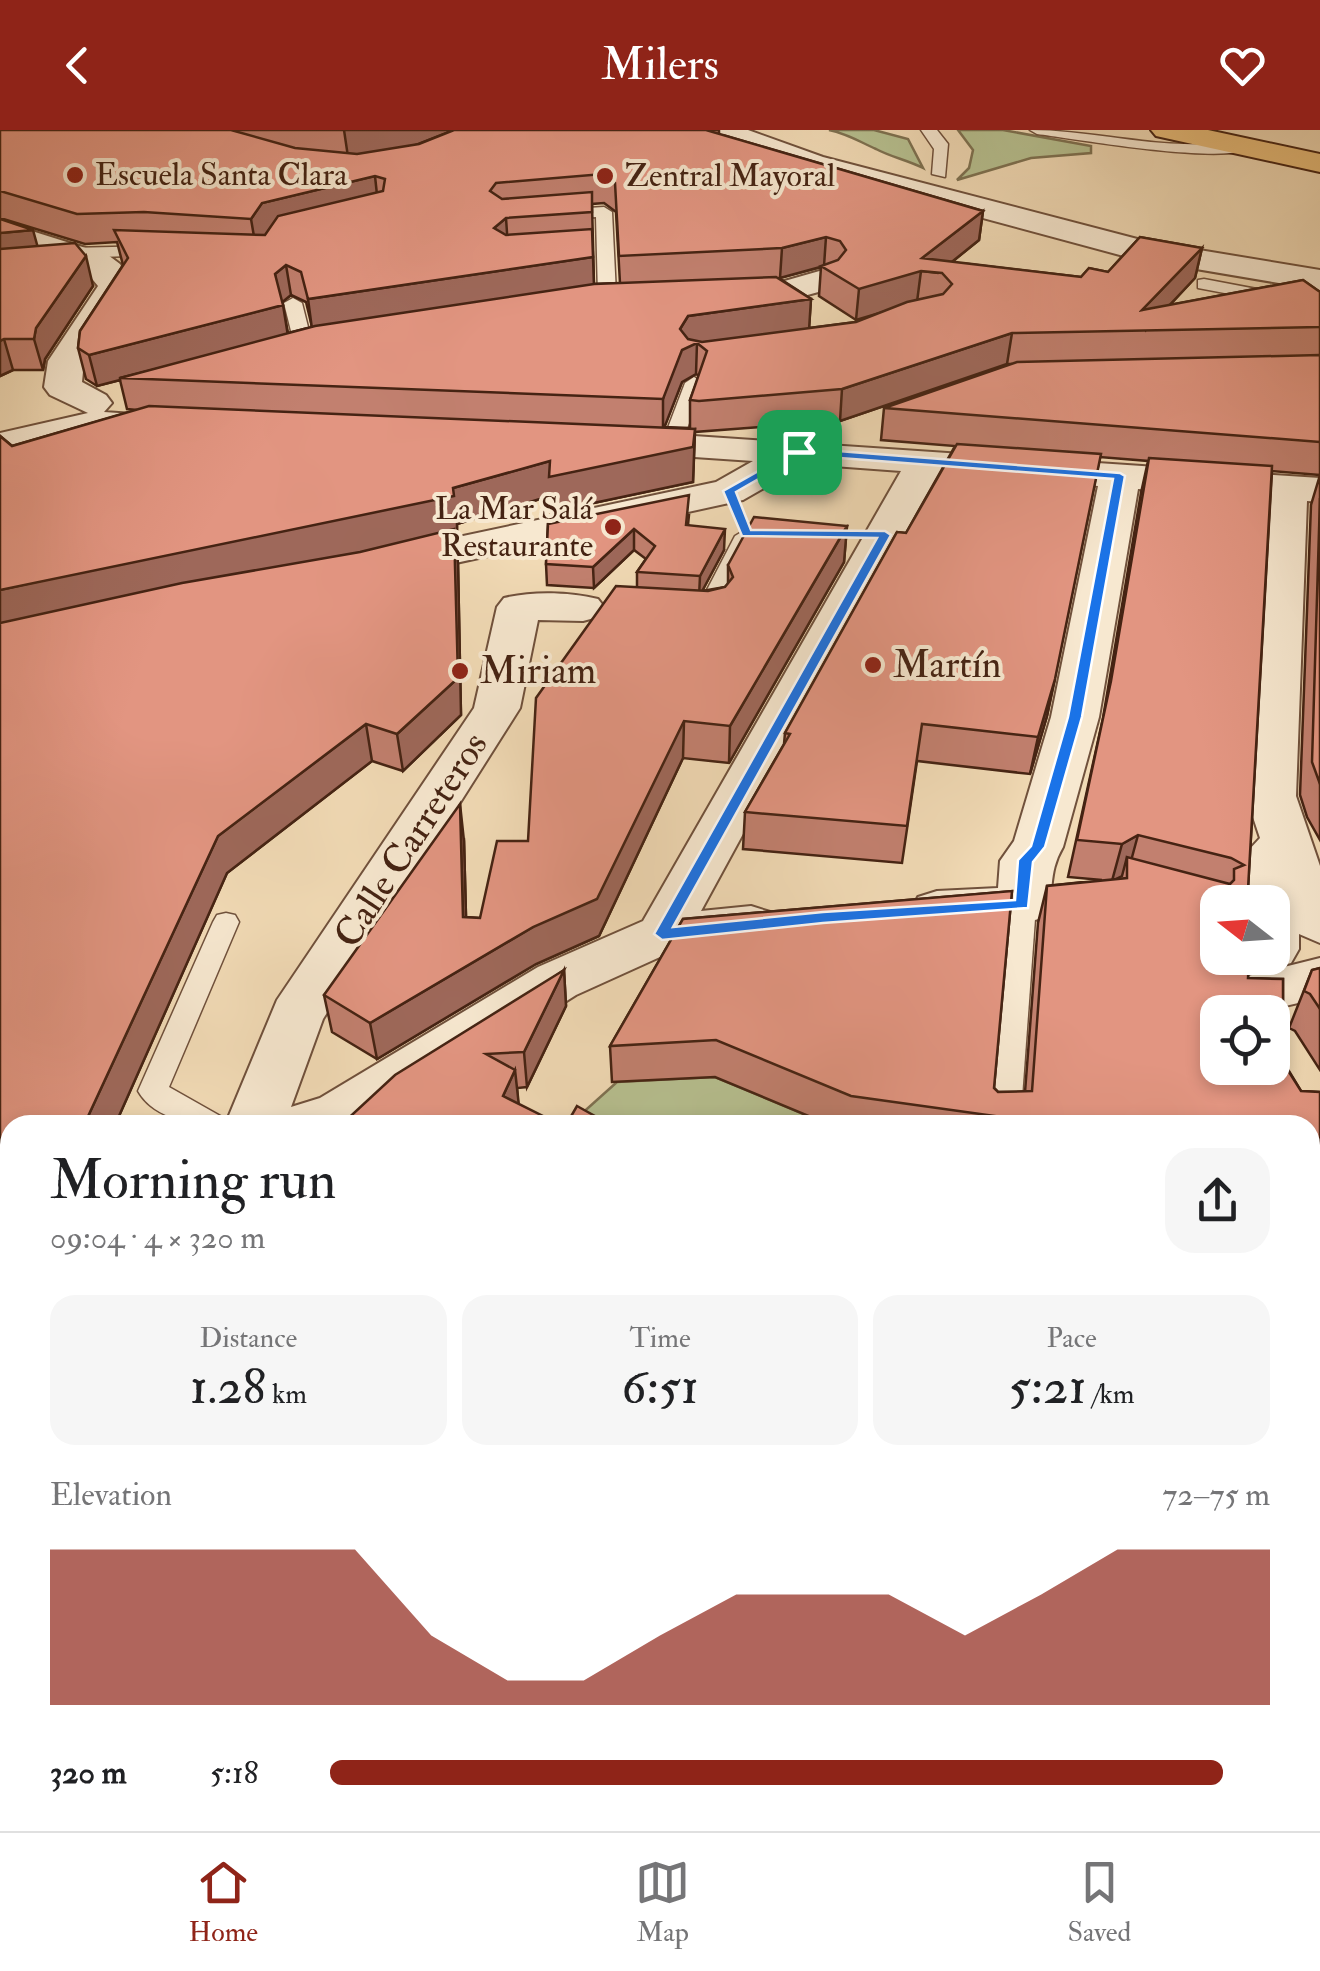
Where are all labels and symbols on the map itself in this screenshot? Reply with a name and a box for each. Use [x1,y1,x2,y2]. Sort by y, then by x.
place label: Escuela Santa Clara [95,155,348,195]
place label: Zentral Mayoral [625,156,835,196]
marker: Escuela Santa Clara [64,164,86,186]
marker: Zentral Mayoral [594,165,616,187]
pin [757,410,842,495]
place label: La Mar Salá Restaurante [435,489,594,566]
marker: La Mar Salá Restaurante [602,516,624,538]
place label: Martín [893,641,1001,689]
place label: Miriam [480,647,596,695]
marker: Martín [862,654,884,676]
marker: Miriam [449,660,471,682]
street label: Calle Carreteros [323,723,499,957]
north arrow [1200,885,1290,975]

